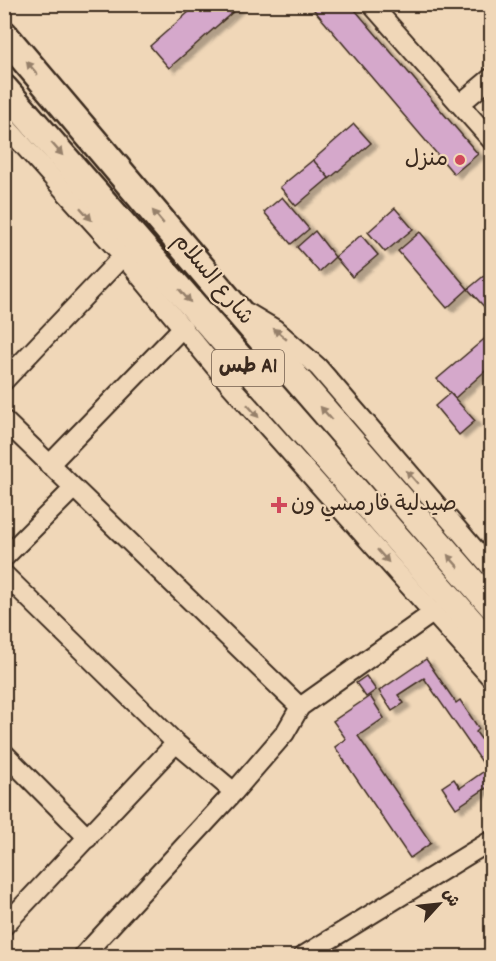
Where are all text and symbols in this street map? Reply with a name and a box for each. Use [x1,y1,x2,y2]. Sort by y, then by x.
one-way arrow [26,60,39,76]
one-way arrow [50,141,63,156]
place label: منزل [405,145,448,176]
marker: منزل [453,153,467,167]
one-way arrow [79,206,92,221]
one-way arrow [152,209,165,225]
street label: شارع السلام [164,227,260,333]
one-way arrow [178,288,191,303]
one-way arrow [273,328,288,341]
road number: طس A1 [212,350,284,386]
one-way arrow [246,403,259,418]
one-way arrow [320,406,333,421]
one-way arrow [406,470,419,485]
place label: صيدلية فارمسي ون [291,490,457,522]
marker: صيدلية فارمسي ون [272,498,286,512]
one-way arrow [376,548,389,563]
one-way arrow [447,554,460,569]
north arrow [409,874,469,934]
text: ش [436,885,464,911]

